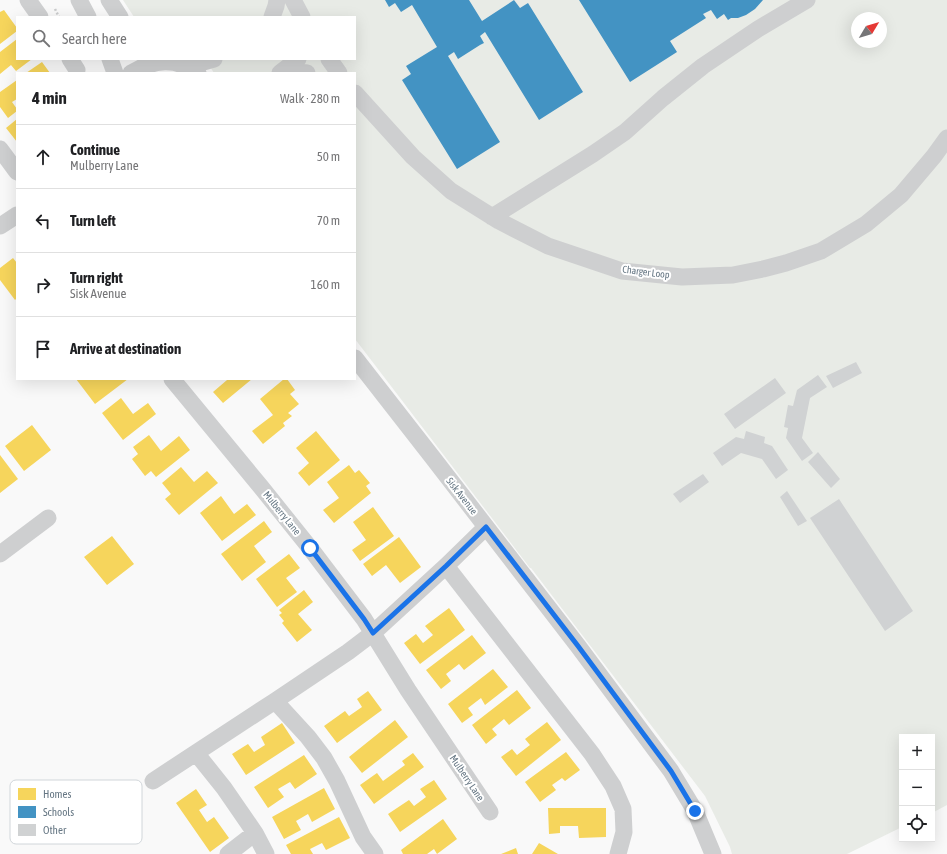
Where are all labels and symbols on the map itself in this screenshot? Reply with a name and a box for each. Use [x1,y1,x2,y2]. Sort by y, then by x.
north arrow [851,12,887,48]
street label: Charger Loop [622,264,671,280]
street label: Sisk Avenue [444,475,480,517]
street label: Mulberry Lane [261,489,303,537]
route start [301,539,319,557]
street label: Mulberry Lane [448,753,487,803]
legend [10,780,142,844]
text: Homes [43,788,71,800]
route end [686,802,704,820]
text: Schools [43,806,74,818]
text: Other [43,824,67,836]

